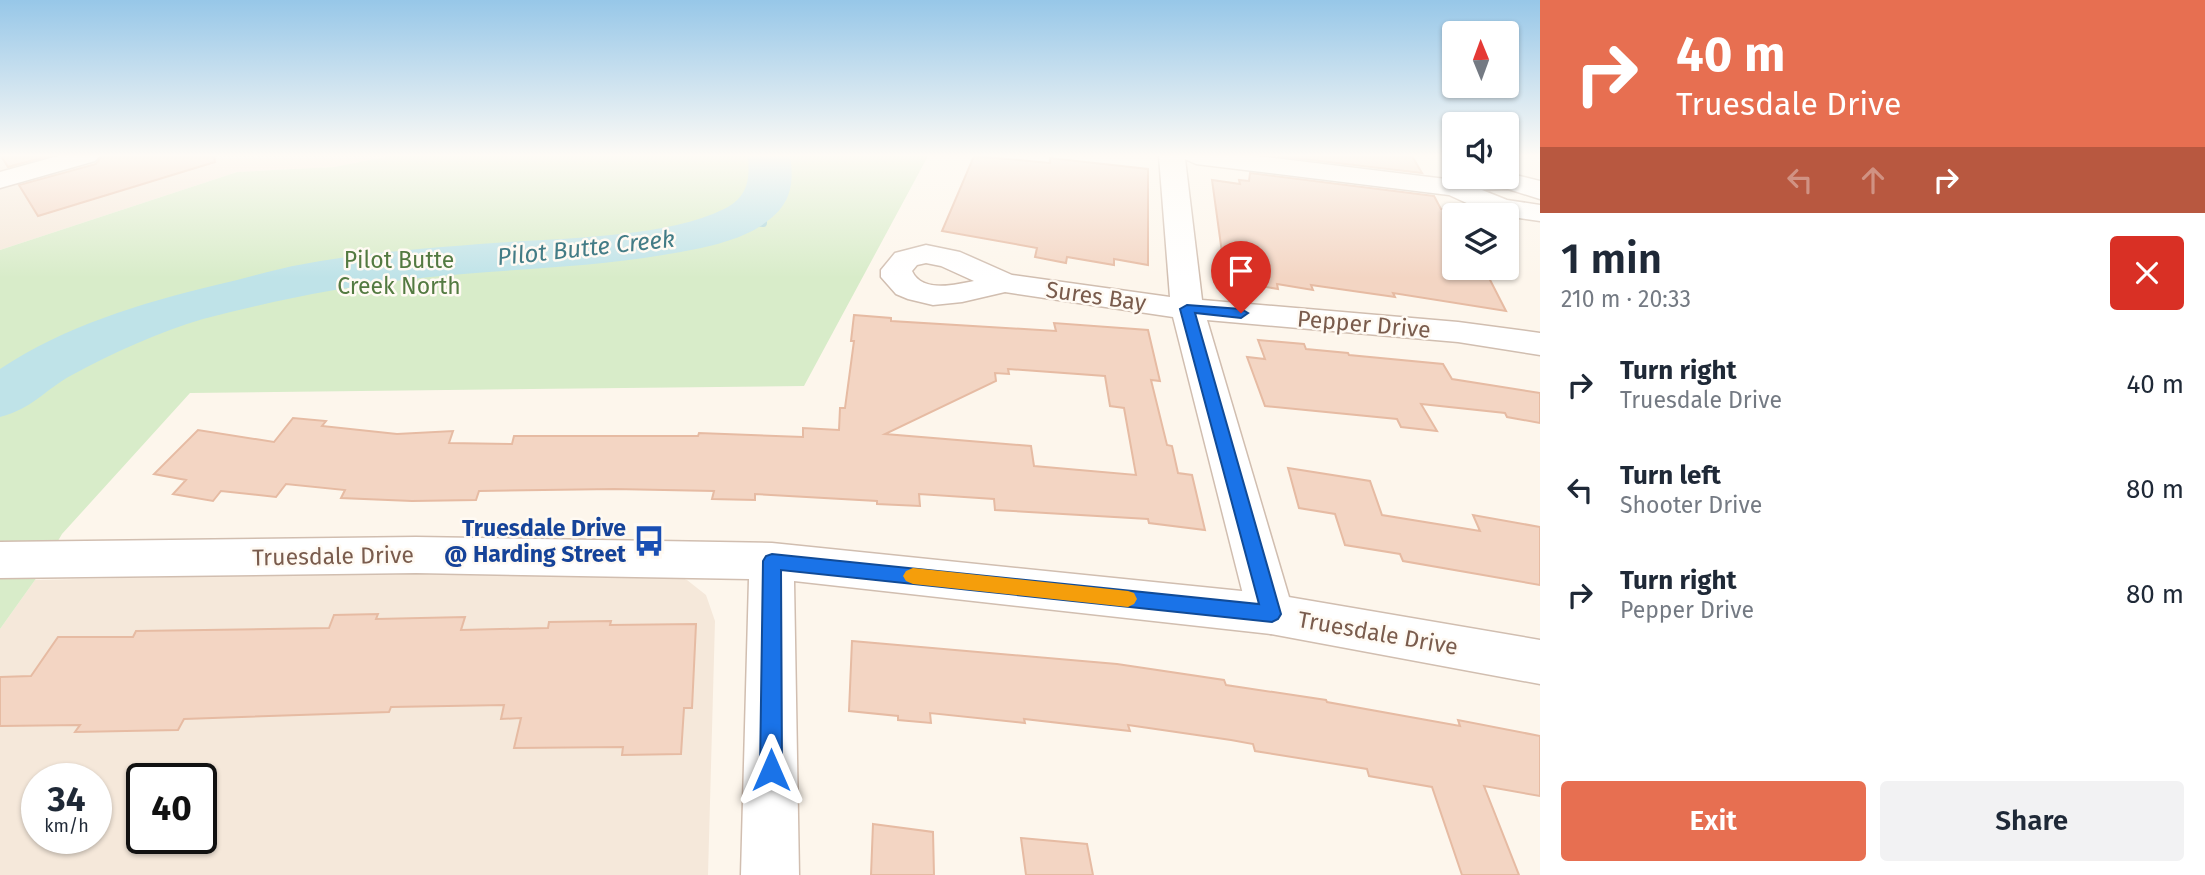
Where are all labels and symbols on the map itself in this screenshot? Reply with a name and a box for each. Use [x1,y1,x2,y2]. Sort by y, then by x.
north arrow [1442,21,1519,98]
water label: Pilot Butte Creek [496,225,676,271]
pin [1211,241,1271,313]
park label: Pilot Butte Creek North [337,246,461,300]
street label: Sures Bay [1044,275,1149,317]
street label: Pepper Drive [1296,304,1432,344]
place label: Truesdale Drive @ Harding Street [444,514,627,568]
bus stop icon: Truesdale Drive @ Harding Street [632,524,666,558]
street label: Truesdale Drive [252,541,414,571]
street label: Truesdale Drive [1296,605,1460,661]
position arrow [734,733,808,807]
speed limit sign: 40 [126,763,217,854]

